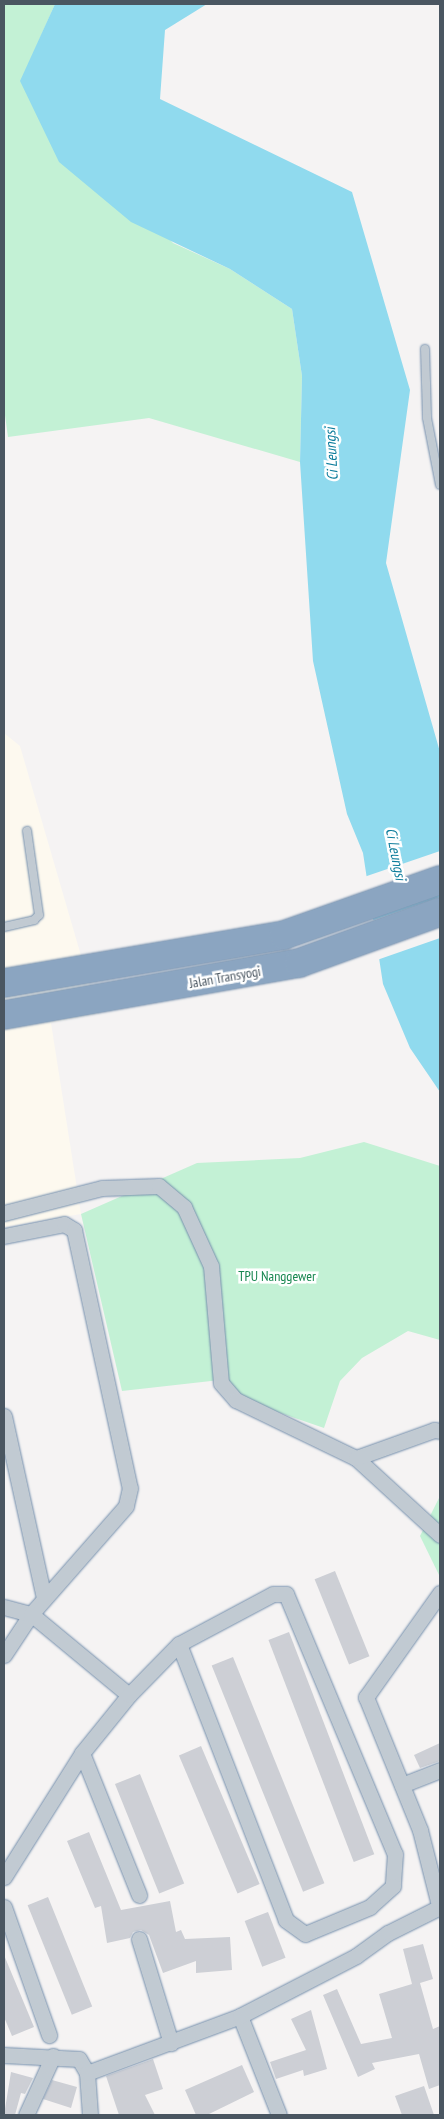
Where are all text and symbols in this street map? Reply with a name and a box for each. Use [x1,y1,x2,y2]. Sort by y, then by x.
water label: Ci Leungsi [321,427,341,481]
water label: Ci Leungsi [382,826,410,882]
street label: Jalan Transyogi [188,962,262,992]
park label: TPU Nanggewer [238,1268,316,1284]

